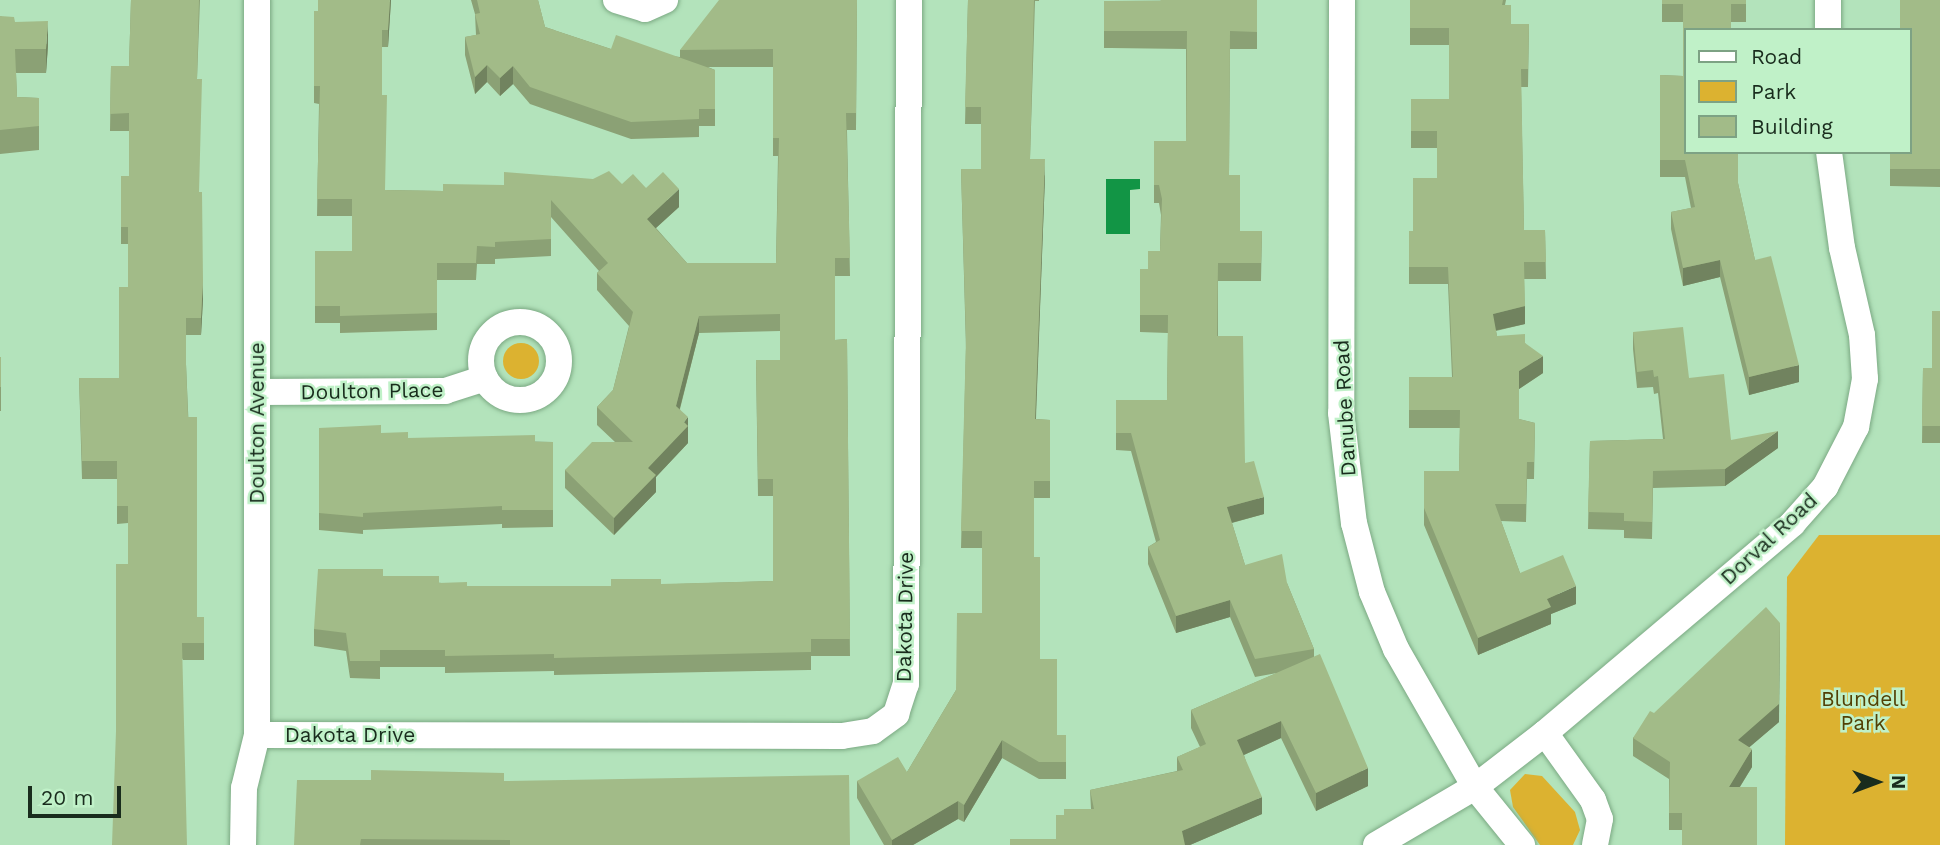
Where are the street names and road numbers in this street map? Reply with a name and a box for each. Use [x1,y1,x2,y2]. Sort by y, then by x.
street label: Danube Road [1329,339,1361,477]
street label: Doulton Avenue [244,342,270,504]
street label: Doulton Place [300,377,444,405]
street label: Dorval Road [1715,488,1823,590]
street label: Dakota Drive [891,551,919,683]
street label: Dakota Drive [284,722,416,748]

